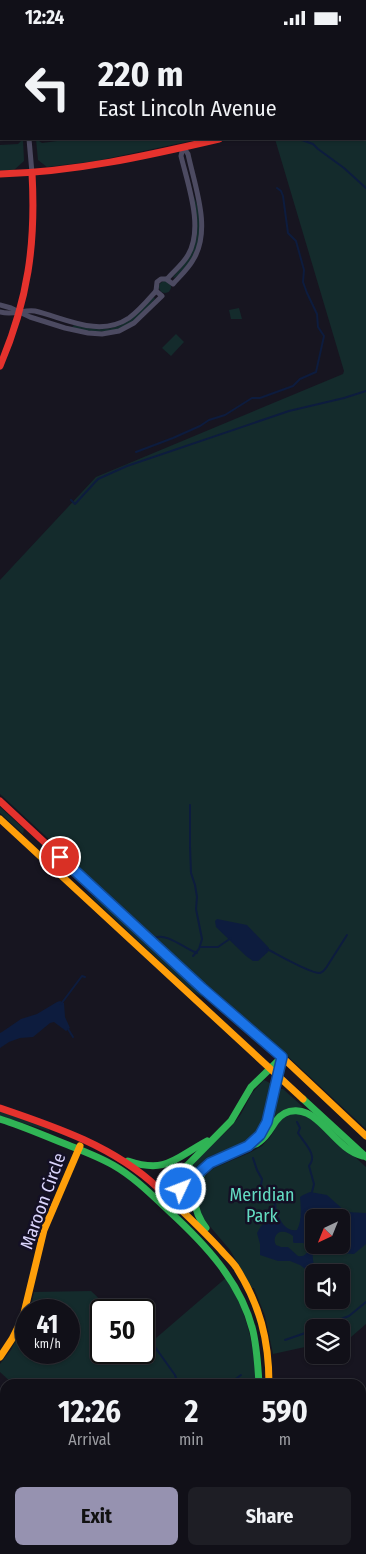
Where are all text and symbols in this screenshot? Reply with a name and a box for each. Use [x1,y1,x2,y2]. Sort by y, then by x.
text: 12:24 [25,6,64,29]
text: 220 m [98,53,184,95]
icon: left [15,55,80,120]
text: East Lincoln Avenue [98,95,277,122]
pin [39,836,81,878]
icon: arrive [46,843,74,871]
street label: Maroon Circle [15,1150,71,1252]
position arrow [154,1162,206,1214]
park label: Meridian Park [230,1184,295,1227]
north arrow [305,1209,350,1254]
map controls [305,1209,350,1364]
button: sound [305,1264,350,1309]
speed limit sign: 50 [90,1299,155,1364]
text: 41 [37,1310,58,1340]
button: layers [305,1319,350,1364]
text: km/h [34,1337,61,1351]
text: 12:26 [58,1394,121,1430]
text: 2 [184,1394,198,1430]
text: 590 [262,1394,308,1430]
text: Arrival [68,1430,111,1449]
text: min [179,1430,204,1449]
text: m [279,1430,291,1449]
button: Exit [15,1487,178,1545]
button: Share [188,1487,351,1545]

